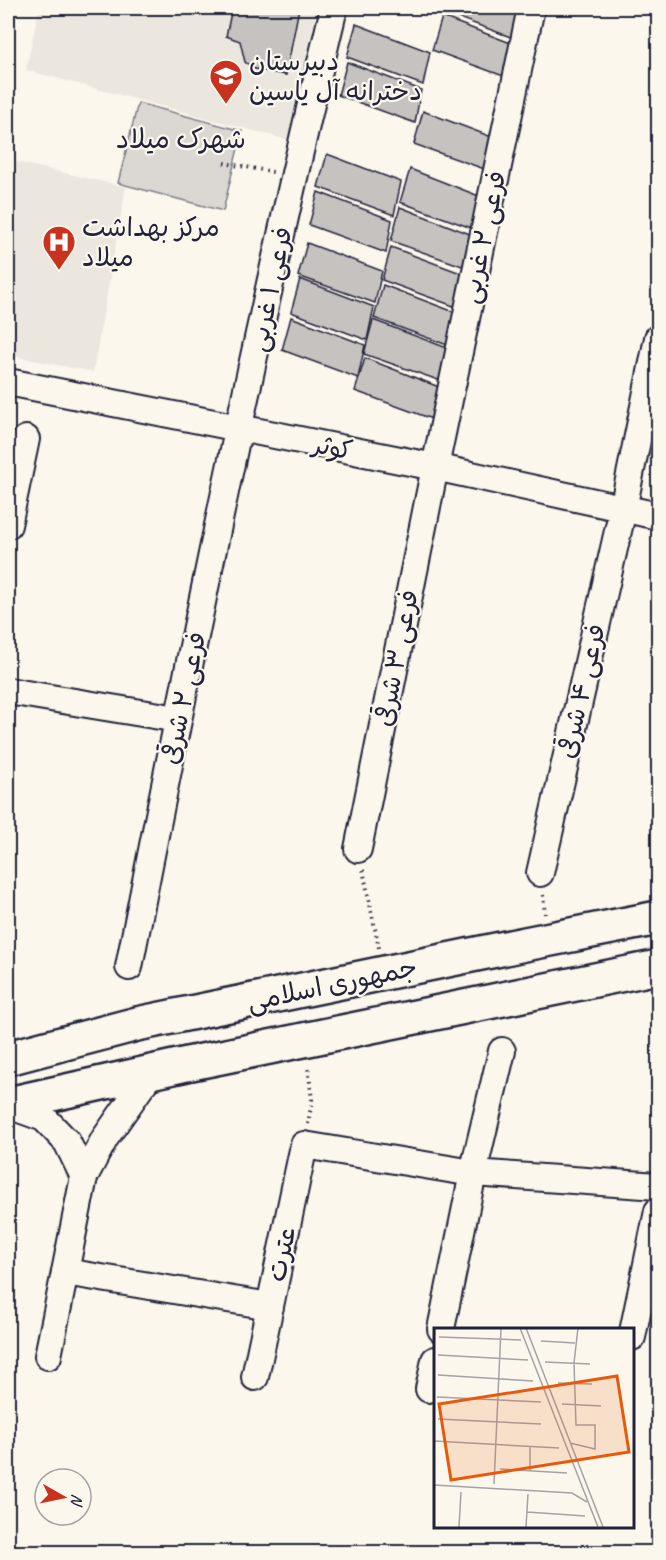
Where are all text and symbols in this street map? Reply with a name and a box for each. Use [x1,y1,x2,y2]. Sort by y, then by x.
place label: دبیرستان دخترانه آل یاسین [249,45,422,108]
school or university icon: دبیرستان دخترانه آل یاسین [208,58,244,105]
district label: شهرک میلاد [116,122,246,156]
street label: فرعی ۲ غربی [453,168,514,307]
place label: مرکز بهداشت میلاد [82,211,220,274]
hospital icon: مرکز بهداشت میلاد [41,224,77,271]
street label: فرعی ۱ غربی [241,224,300,355]
street label: کوثر [308,427,355,467]
street label: فرعی ۳ شرقی [367,587,426,729]
street label: فرعی ۴ شرقی [550,621,613,762]
street label: فرعی ۲ شرقی [153,629,214,768]
street label: جمهوری اسلامی [244,950,420,1019]
street label: عترت [260,1224,303,1285]
inset map [434,1328,633,1527]
north arrow [33,1467,93,1527]
text: N [66,1493,87,1509]

